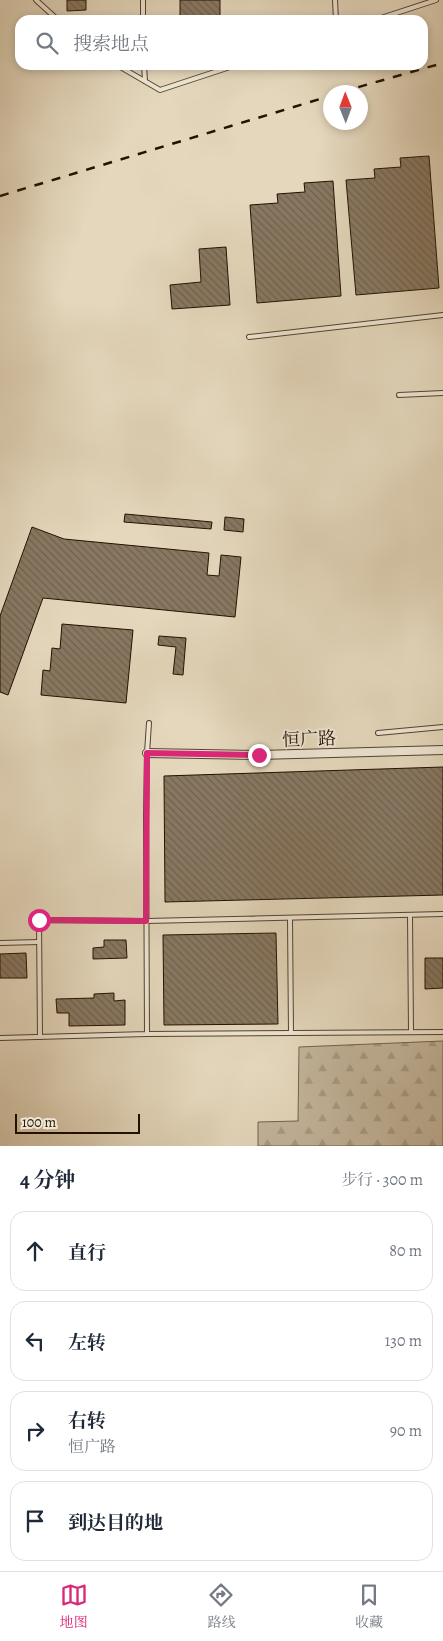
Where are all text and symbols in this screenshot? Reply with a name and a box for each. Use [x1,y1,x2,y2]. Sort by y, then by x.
search box [15,15,428,70]
icon: search [33,29,61,57]
text: 搜索地点 [73,31,149,57]
north arrow [323,85,368,130]
street label: 恒广路 [282,726,336,752]
route end [248,744,271,767]
route start [28,909,51,932]
scale bar [15,1111,140,1134]
text: 100 m [22,1113,56,1132]
text: 4 分钟 [20,1166,76,1194]
text: 步行 · 300 m [341,1169,423,1191]
icon: ahead [21,1237,49,1265]
text: 直行 [68,1240,106,1266]
text: 80 m [389,1240,422,1262]
icon: left [21,1327,49,1355]
text: 左转 [68,1330,106,1356]
text: 130 m [385,1330,422,1352]
text: 右转 [68,1408,106,1434]
icon: right [21,1417,49,1445]
text: 90 m [390,1420,422,1442]
text: 恒广路 [68,1436,116,1458]
icon: arrive [21,1507,49,1535]
text: 到达目的地 [68,1510,163,1536]
tab: 地图 [60,1581,88,1632]
tab: 路线 [207,1581,235,1632]
tab: 收藏 [355,1581,383,1632]

